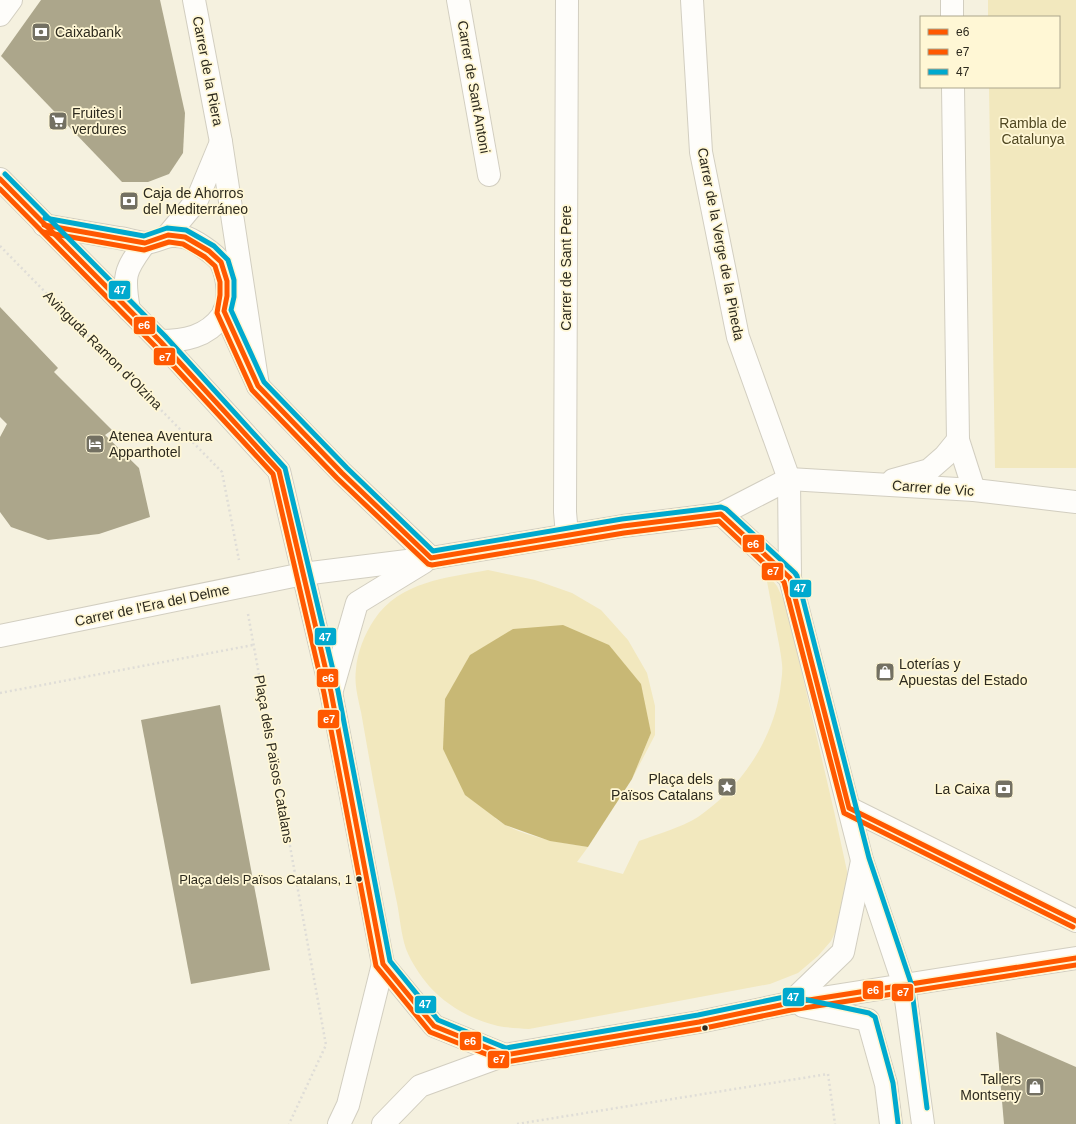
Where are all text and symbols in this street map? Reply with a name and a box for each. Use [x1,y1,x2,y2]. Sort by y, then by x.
street label: Carrer de la Riera [190,15,227,127]
legend [920,16,1060,88]
street label: Carrer de Sant Antoni [454,19,494,155]
bank icon: Caixabank [30,21,52,43]
place label: Caixabank [55,24,122,40]
text: e6 [956,25,970,39]
text: e7 [956,45,970,59]
text: 47 [956,65,970,79]
place label: Fruites i verdures [72,105,126,137]
supermarket icon: Fruites i verdures [47,110,69,132]
park label: Rambla de Catalunya [999,115,1067,147]
street label: Carrer de la Verge de la Pineda [694,146,748,342]
place label: Caja de Ahorros del Mediterráneo [143,185,248,217]
bank icon: Caja de Ahorros del Mediterráneo [118,190,140,212]
street label: Carrer de Sant Pere [558,205,574,331]
line badge: 47 [108,280,131,300]
text: 47 [114,284,126,296]
street label: Avinguda Ramon d'Olzina [40,287,166,413]
line badge: e6 [133,316,156,335]
text: e6 [138,319,150,331]
line badge: e7 [153,347,176,366]
text: e7 [159,351,171,363]
place label: Atenea Aventura Apparthotel [109,428,212,460]
hotel icon: Atenea Aventura Apparthotel [84,433,106,455]
street label: Carrer de Vic [891,477,975,499]
line badge: e6 [742,534,765,553]
text: e6 [747,538,759,550]
line badge: e7 [761,562,784,581]
text: e7 [767,565,779,577]
line badge: 47 [789,579,812,598]
street label: Carrer de l'Era del Delme [73,581,231,629]
text: 47 [794,582,806,594]
line badge: 47 [314,627,337,646]
text: 47 [319,631,331,643]
place label: Loterías y Apuestas del Estado [899,656,1028,688]
shop icon: Loterías y Apuestas del Estado [874,661,896,683]
line badge: e6 [316,668,339,688]
text: e6 [322,672,334,684]
street label: Plaça dels Països Catalans [251,674,297,844]
line badge: e7 [317,709,340,729]
text: e7 [323,713,335,725]
place label: Plaça dels Països Catalans [611,771,713,803]
place icon: Plaça dels Països Catalans [716,776,738,798]
bank icon: La Caixa [993,778,1015,800]
place label: La Caixa [935,781,990,797]
place label: Plaça dels Països Catalans, 1 [179,872,352,887]
marker: Plaça dels Països Catalans, 1 [354,874,364,884]
line badge: e6 [862,980,884,1000]
line badge: e7 [891,983,914,1002]
text: e6 [867,984,879,996]
text: e7 [897,986,909,998]
line badge: 47 [782,987,805,1007]
text: 47 [787,991,799,1003]
line badge: 47 [414,995,437,1014]
text: 47 [419,998,431,1010]
unlabelled marker [700,1023,710,1033]
line badge: e6 [459,1031,482,1051]
text: e6 [464,1035,476,1047]
line badge: e7 [487,1050,510,1069]
text: e7 [493,1053,505,1065]
place label: Tallers Montseny [960,1071,1021,1103]
shop icon: Tallers Montseny [1024,1076,1046,1098]

